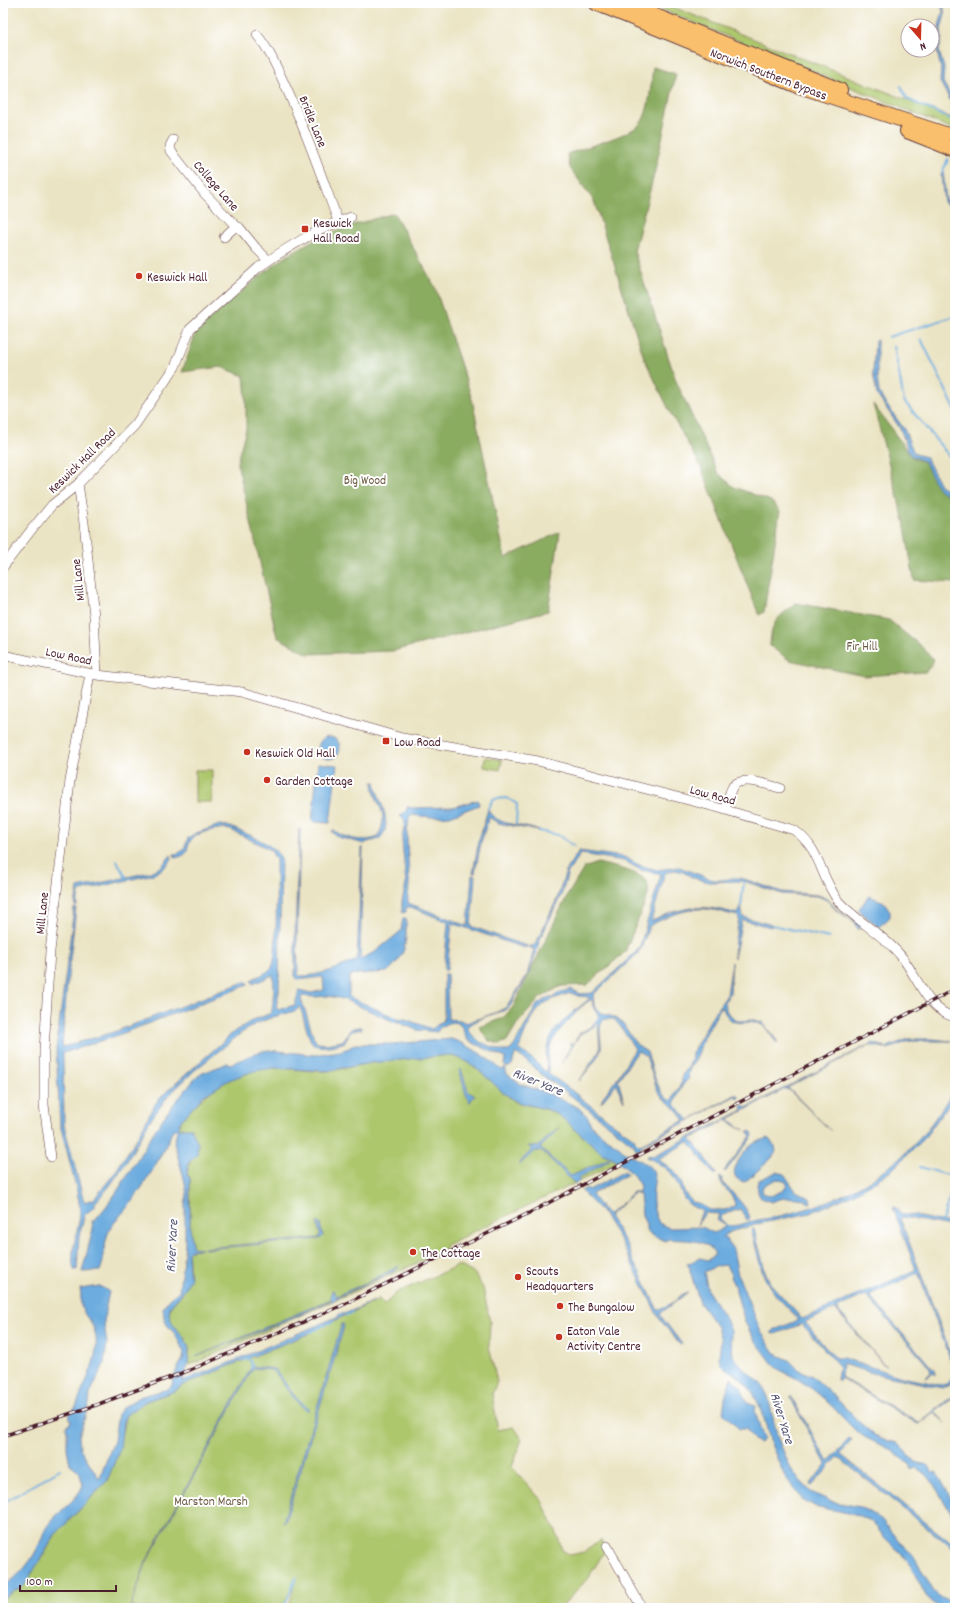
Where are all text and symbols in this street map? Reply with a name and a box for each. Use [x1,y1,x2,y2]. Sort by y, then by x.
north arrow [900,18,940,58]
text: N [917,37,928,54]
street label: Norwich Southern Bypass [707,44,829,106]
street label: Bridle Lane [293,93,331,151]
street label: College Lane [188,157,243,216]
place label: Keswick Hall Road [313,215,359,249]
marker: Keswick Hall Road [300,224,310,234]
place label: Keswick Hall [147,269,207,288]
marker: Keswick Hall [134,271,144,281]
street label: Keswick Hall Road [45,424,121,499]
park label: Big Wood [344,472,386,491]
street label: Mill Lane [68,557,91,602]
park label: Fir Hill [846,638,878,657]
street label: Low Road [44,643,93,672]
place label: Low Road [394,734,441,753]
marker: Low Road [381,736,391,746]
place label: Keswick Old Hall [255,745,335,764]
marker: Keswick Old Hall [242,747,252,757]
place label: Garden Cottage [275,773,353,792]
marker: Garden Cottage [262,775,272,785]
street label: Low Road [687,781,737,812]
street label: Mill Lane [32,891,55,935]
water label: River Yare [509,1064,566,1102]
water label: River Yare [162,1218,184,1273]
place label: The Cottage [421,1245,480,1264]
marker: The Cottage [408,1247,418,1257]
place label: Scouts Headquarters [526,1263,594,1297]
marker: Scouts Headquarters [513,1272,523,1282]
place label: The Bungalow [568,1299,635,1318]
marker: The Bungalow [555,1301,565,1311]
place label: Eaton Vale Activity Centre [567,1323,641,1357]
marker: Eaton Vale Activity Centre [554,1332,564,1342]
water label: River Yare [764,1390,799,1448]
park label: Marston Marsh [174,1493,248,1512]
scale bar [20,1567,116,1593]
text: 100 m [26,1574,53,1591]

